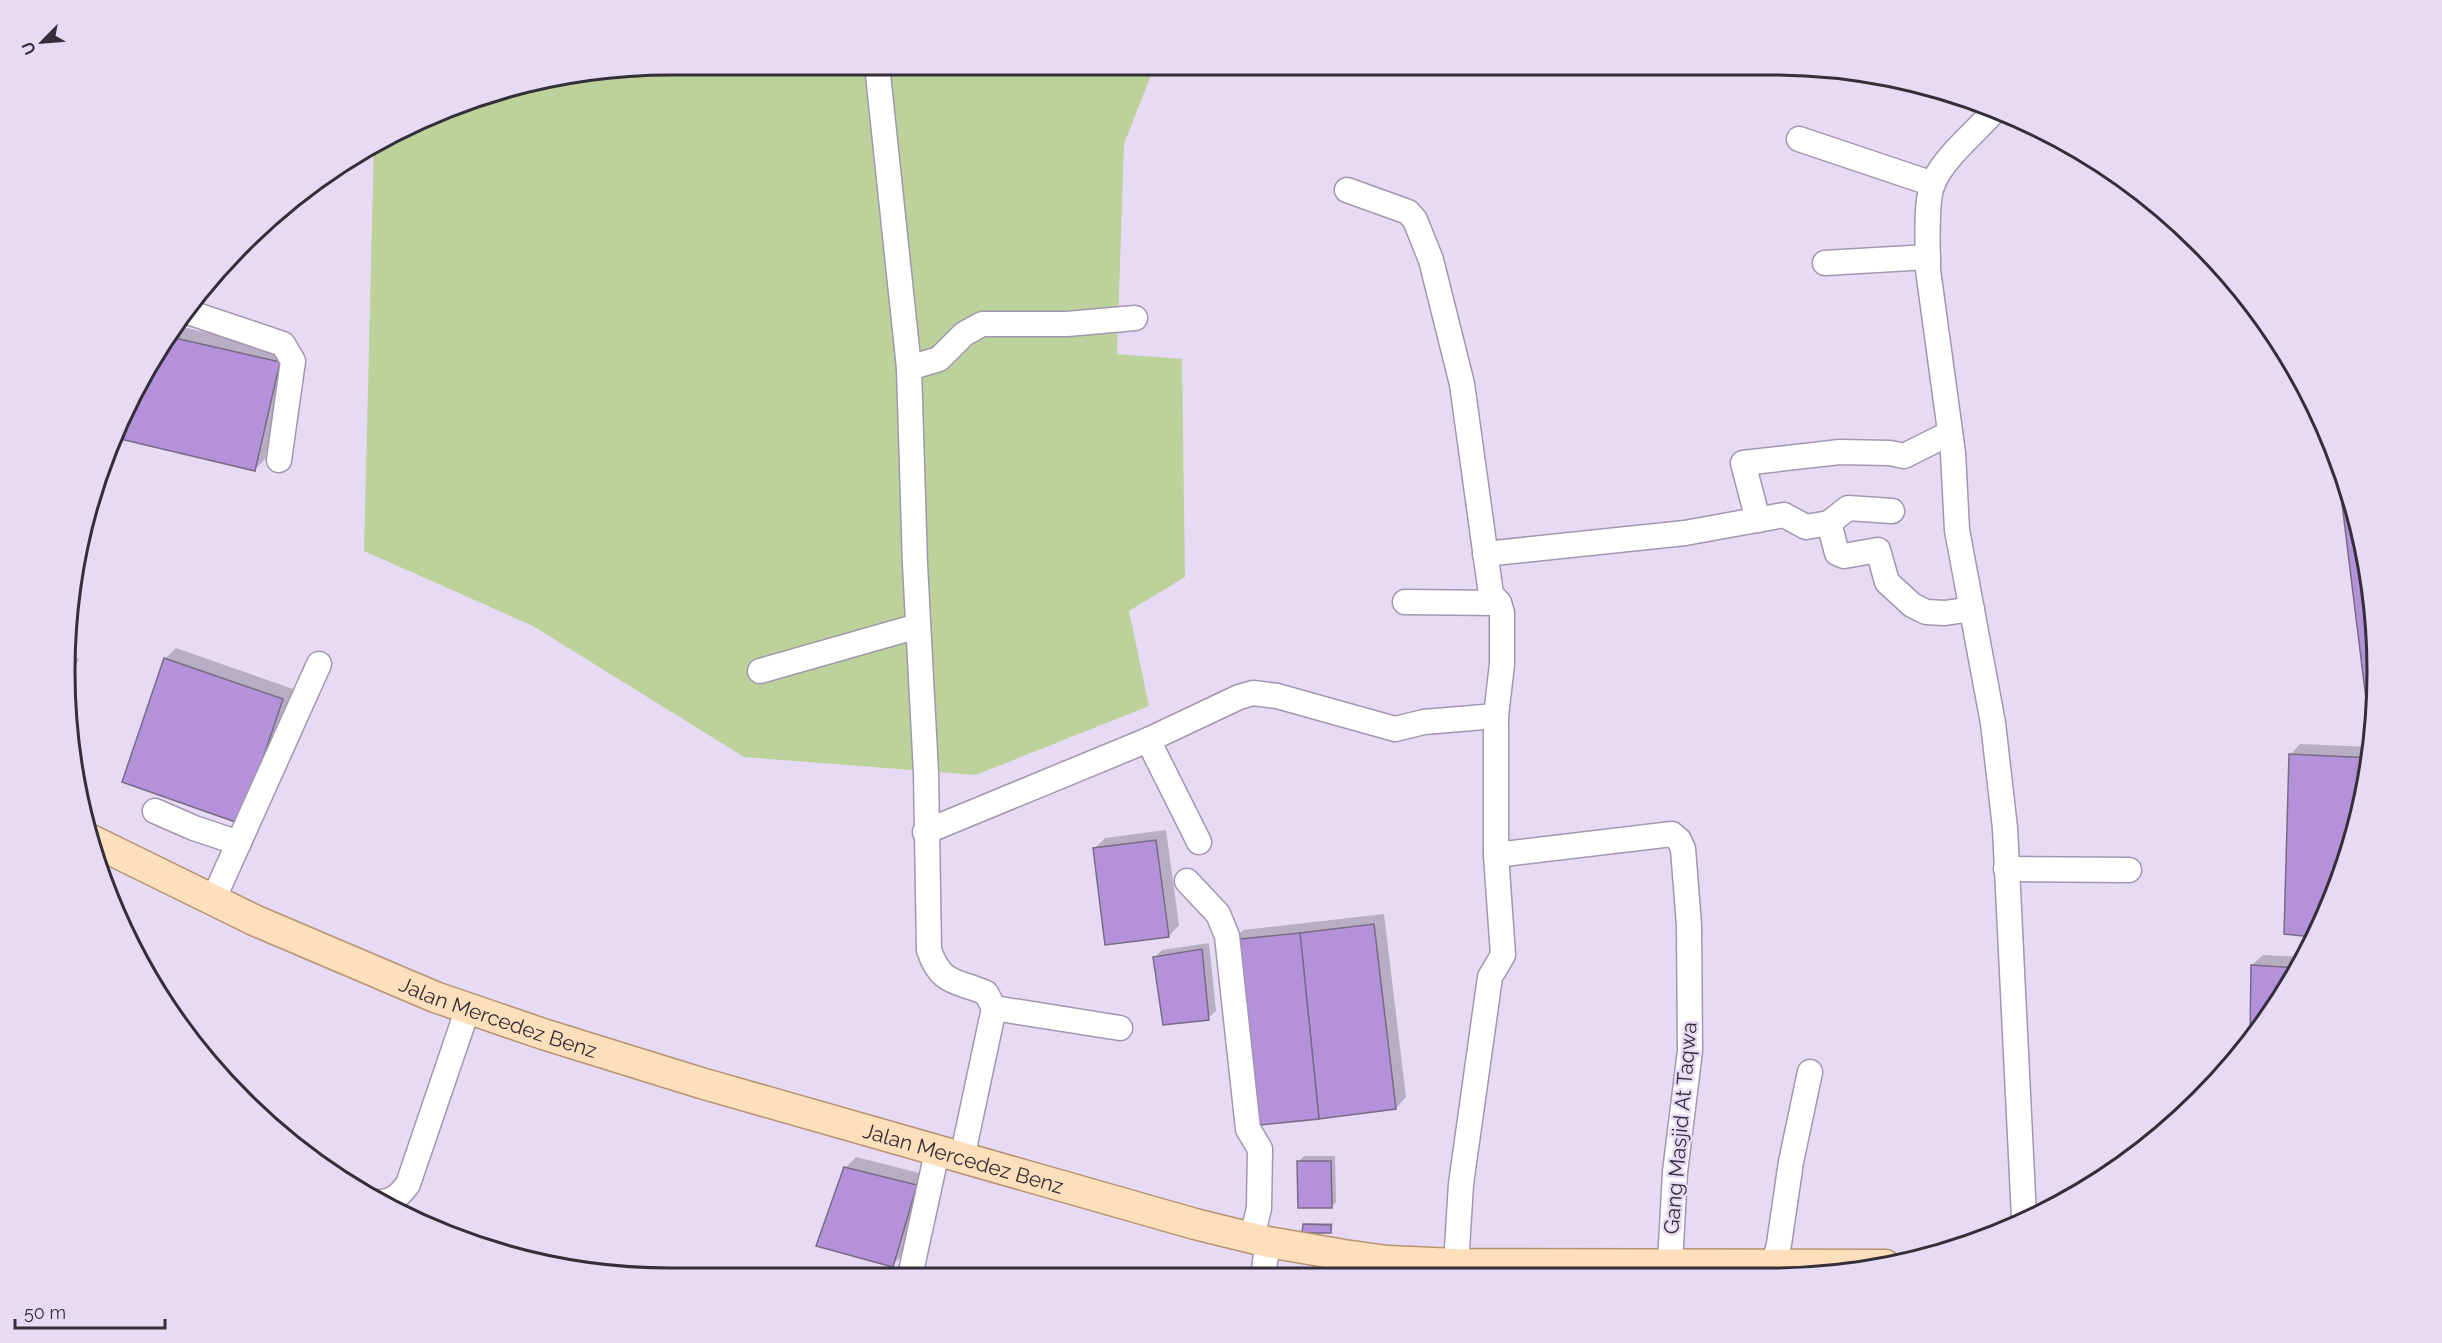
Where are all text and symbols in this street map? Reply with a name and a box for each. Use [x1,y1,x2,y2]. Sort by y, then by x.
north arrow [12,12,72,72]
text: U [18,39,40,58]
street label: Jalan Mercedez Benz [396,971,600,1063]
street label: Gang Masjid At Taqwa [1658,1021,1702,1235]
street label: Jalan Mercedez Benz [860,1117,1067,1198]
scale bar [15,1292,165,1330]
text: 50 m [24,1302,66,1323]

